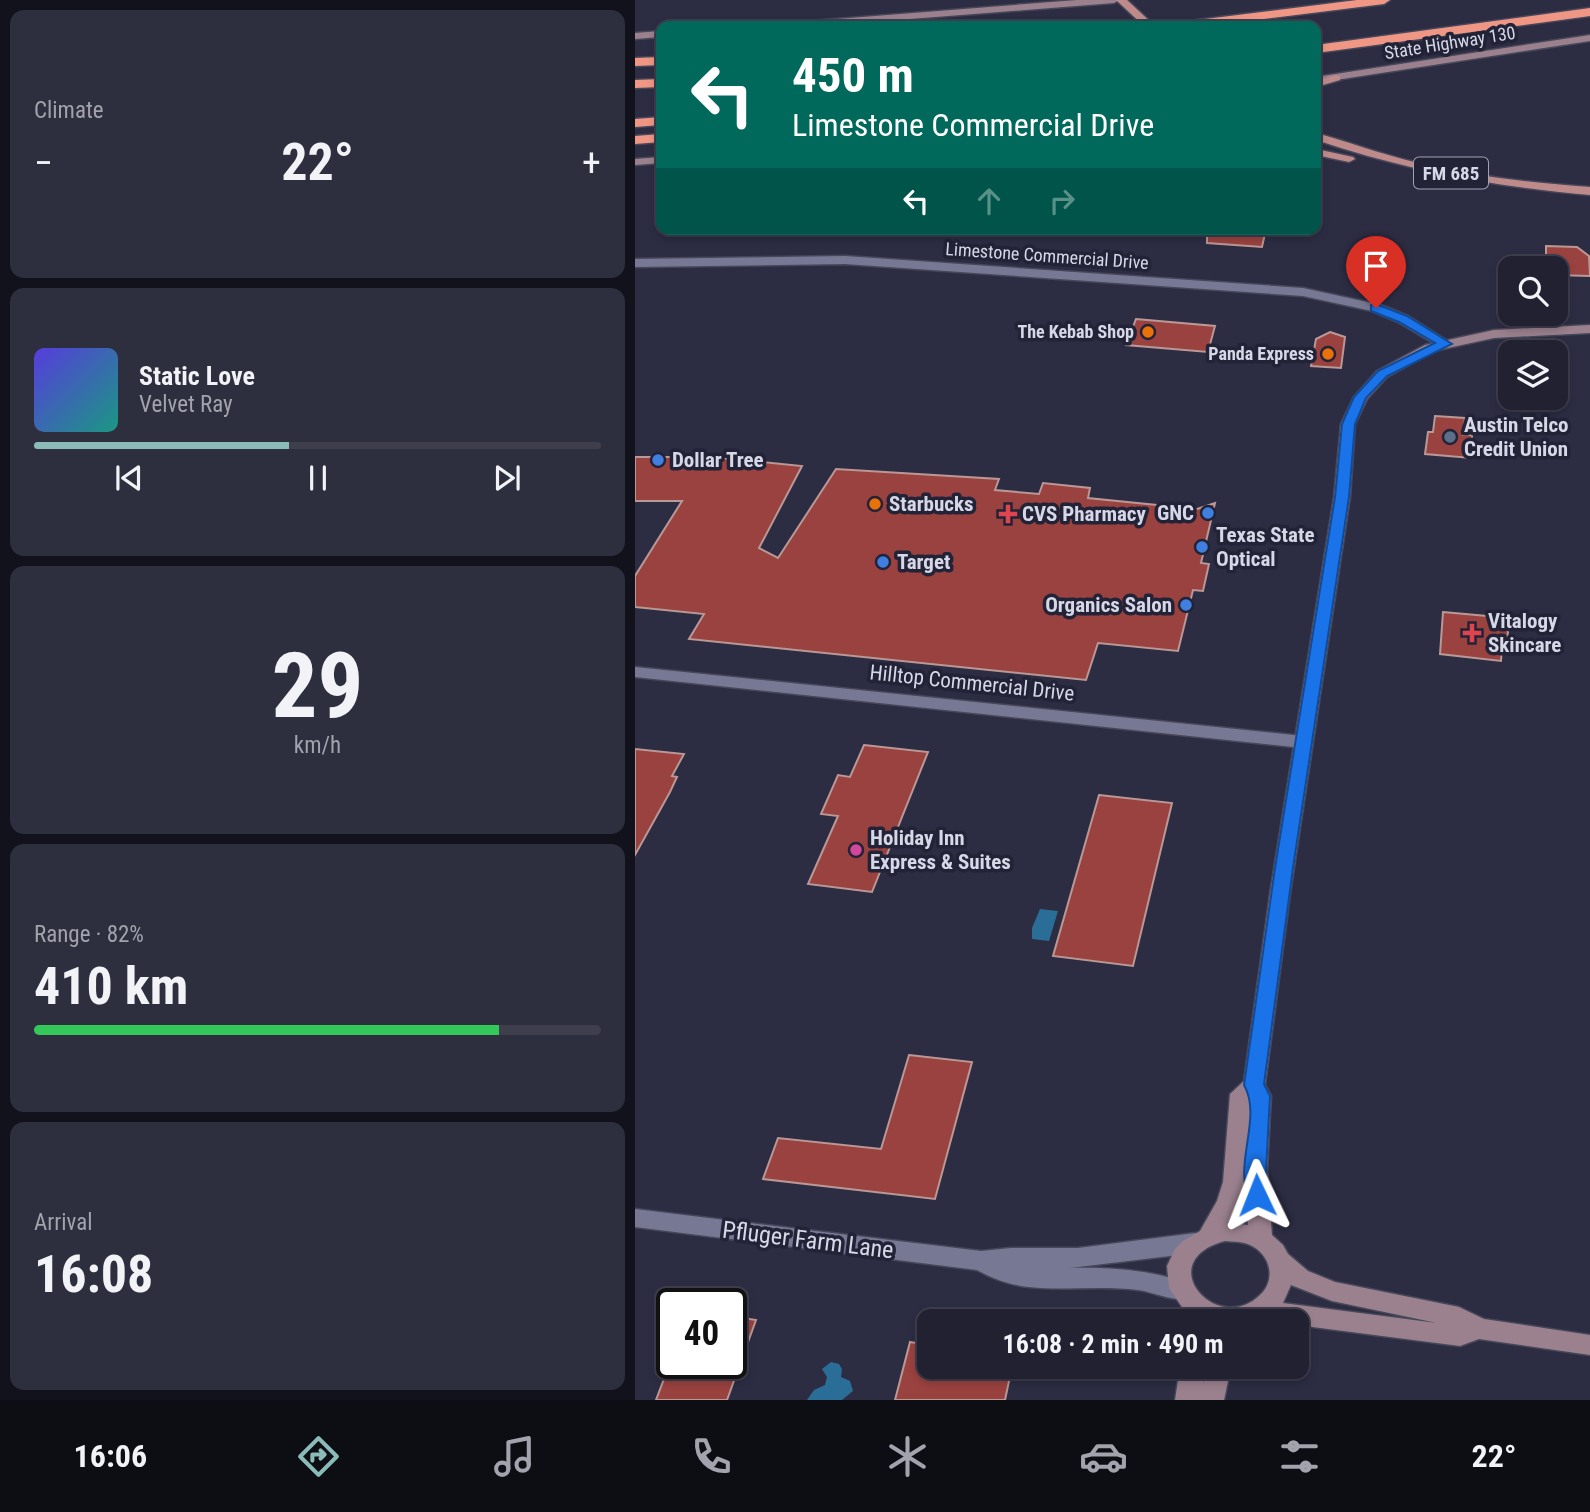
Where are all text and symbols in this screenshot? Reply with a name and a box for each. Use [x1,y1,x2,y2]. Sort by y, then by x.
street label: State Highway 130 [1383,22,1517,63]
text: 450 m [792,47,914,104]
icon: left [677,49,768,140]
text: Climate [34,97,104,124]
text: Limestone Commercial Drive [792,106,1154,144]
text: 22° [281,132,354,193]
text: − [34,141,53,185]
text: + [582,141,601,185]
road number: FM 685 [1414,158,1488,188]
icon: left [897,182,935,220]
icon: ahead [970,182,1008,220]
icon: right [1043,182,1081,220]
pin [1346,236,1406,308]
street label: Limestone Commercial Drive [945,238,1149,273]
icon: arrive [1357,247,1395,285]
map controls [1498,256,1568,410]
button: search [1498,256,1568,326]
place label: The Kebab Shop [1017,321,1134,342]
marker: The Kebab Shop [1140,324,1156,340]
button: layers [1498,340,1568,410]
place label: Panda Express [1208,343,1314,364]
marker: Panda Express [1320,346,1336,362]
text: Static Love [139,361,255,391]
text: Velvet Ray [139,391,233,418]
place label: Austin Telco Credit Union [1464,413,1569,461]
marker: Austin Telco Credit Union [1442,429,1458,445]
place label: Dollar Tree [672,448,764,472]
marker: Dollar Tree [650,452,666,468]
icon: previous [110,459,148,497]
icon: pause [299,459,337,497]
icon: next [488,459,526,497]
place label: Starbucks [889,492,974,516]
marker: Starbucks [867,496,883,512]
place label: GNC [1157,501,1194,525]
place label: CVS Pharmacy [1022,502,1147,526]
marker: GNC [1200,505,1216,521]
marker: CVS Pharmacy [1000,506,1016,522]
place label: Texas State Optical [1216,523,1314,571]
marker: Texas State Optical [1194,539,1210,555]
place label: Target [897,550,950,574]
marker: Target [875,554,891,570]
place label: Organics Salon [1045,593,1172,617]
marker: Organics Salon [1178,597,1194,613]
place label: Vitalogy Skincare [1488,609,1561,657]
marker: Vitalogy Skincare [1462,623,1482,643]
text: 29 [272,633,363,739]
street label: Hilltop Commercial Drive [869,660,1076,706]
text: km/h [294,732,341,759]
place label: Holiday Inn Express & Suites [870,826,1011,874]
marker: Holiday Inn Express & Suites [848,842,864,858]
text: Range · 82% [34,921,144,948]
text: 410 km [34,956,188,1017]
position arrow [1220,1158,1294,1232]
text: Arrival [34,1209,93,1236]
street label: Pfluger Farm Lane [721,1216,895,1264]
text: 16:08 [34,1244,153,1305]
speed limit sign: 40 [656,1288,747,1379]
text: 16:08 · 2 min · 490 m [1003,1329,1223,1359]
icon: directions [294,1432,343,1481]
icon: music [490,1432,539,1481]
icon: phone [687,1432,736,1481]
icon: climate [883,1432,932,1481]
icon: car [1079,1432,1128,1481]
icon: filters [1275,1432,1324,1481]
text: 16:06 [74,1437,147,1475]
text: 22° [1472,1437,1516,1475]

